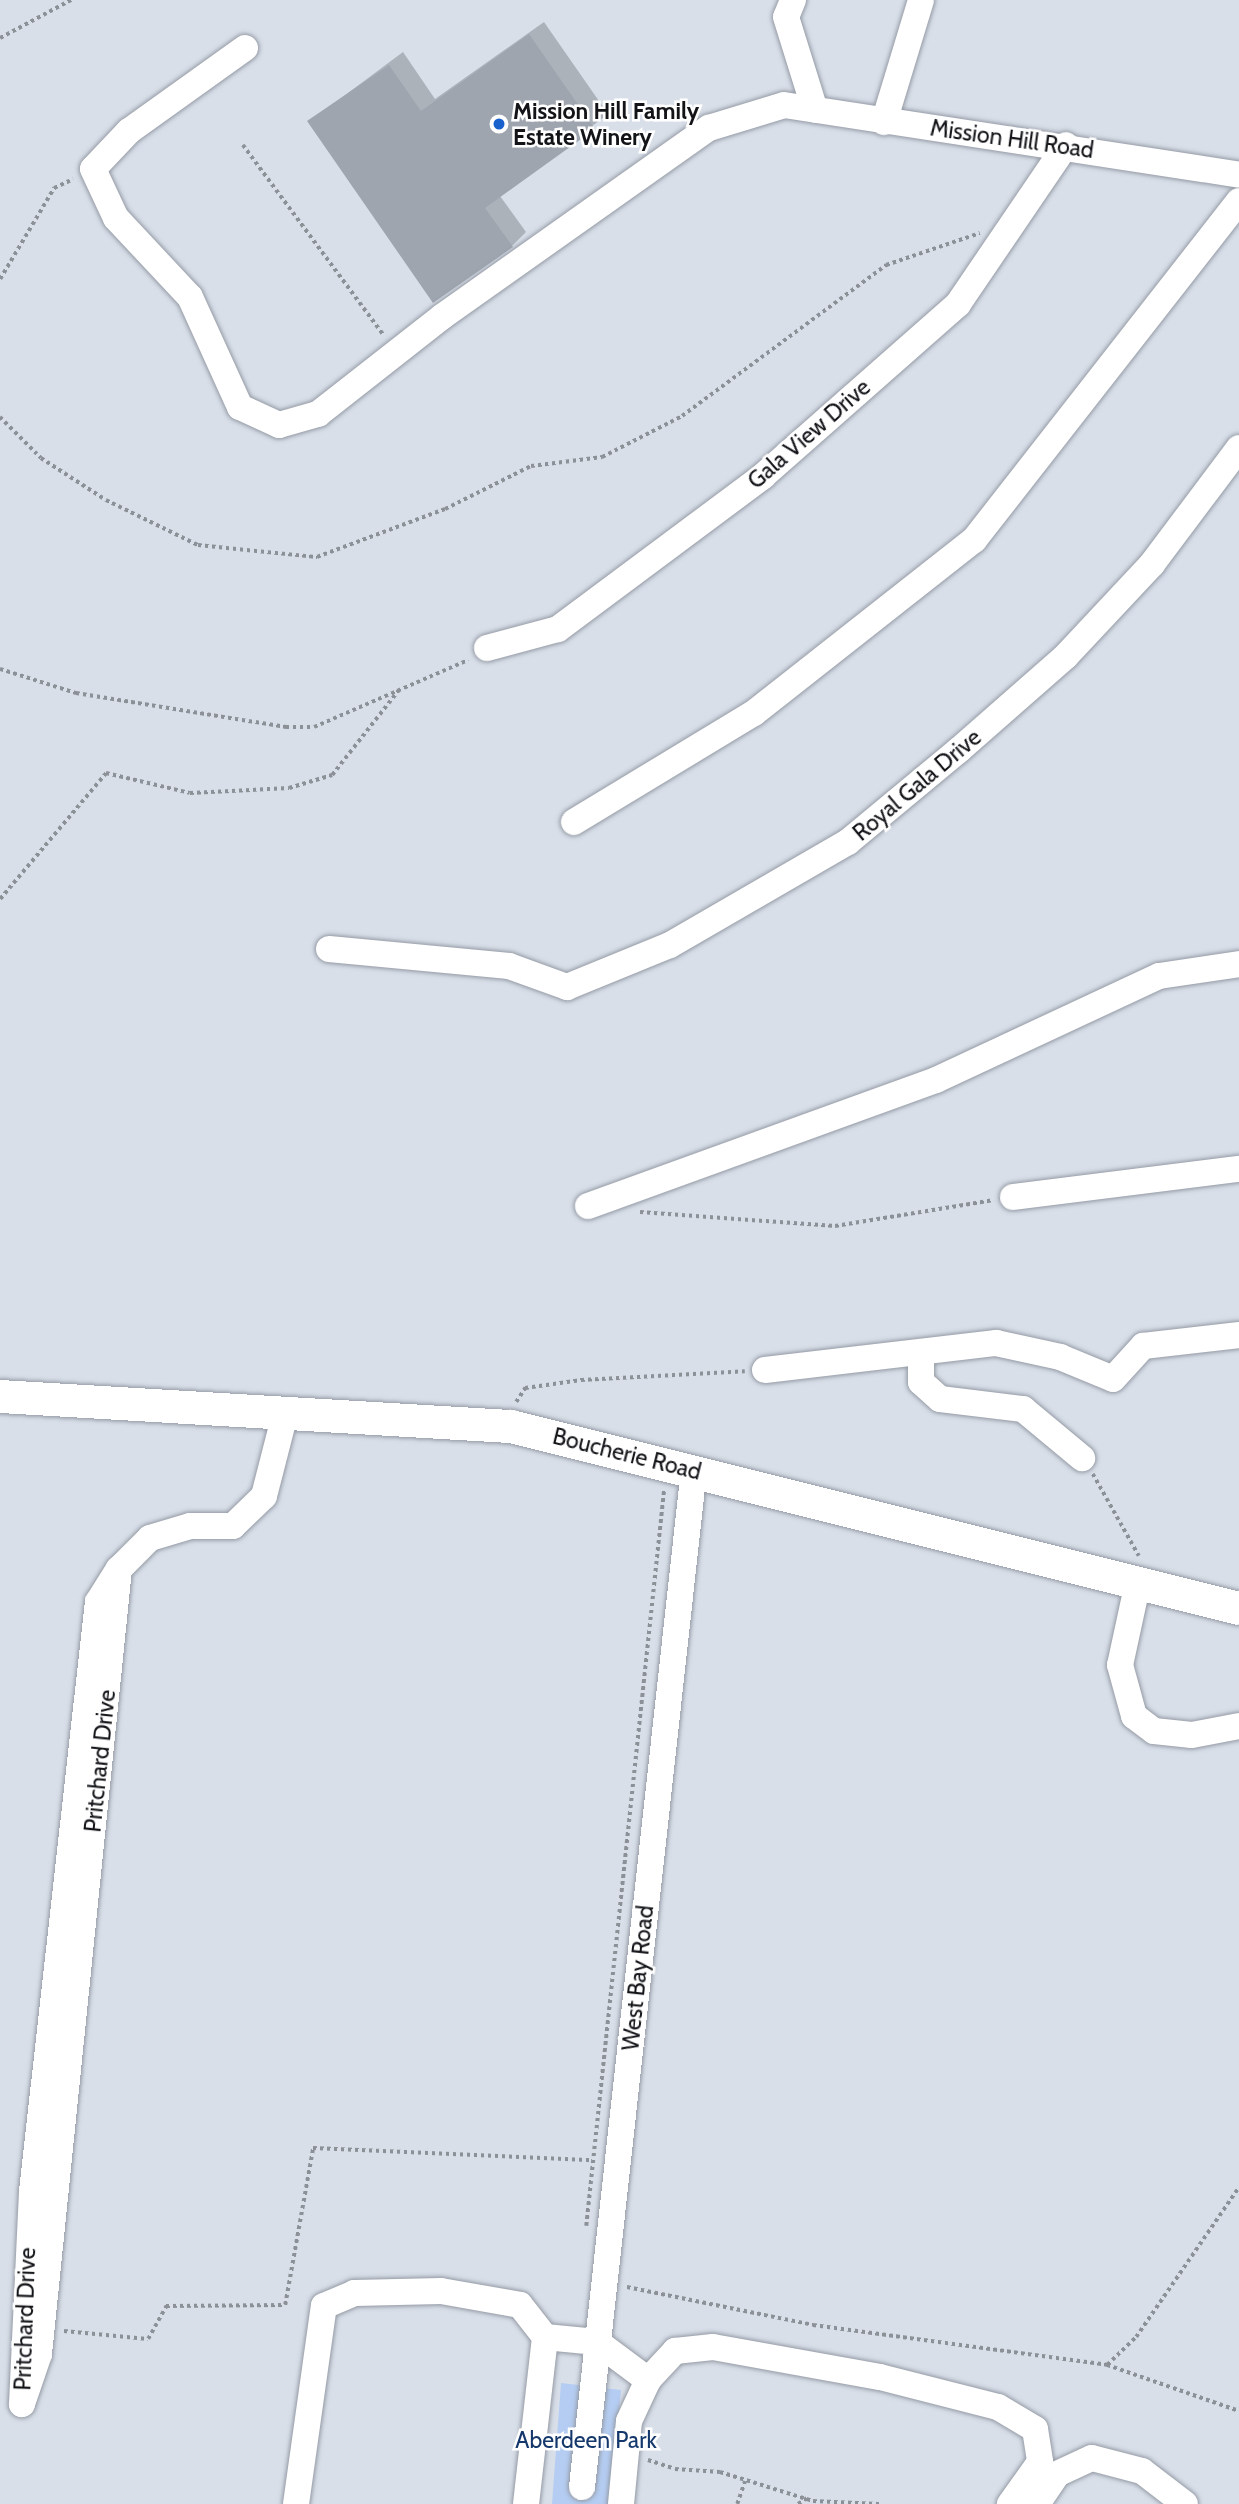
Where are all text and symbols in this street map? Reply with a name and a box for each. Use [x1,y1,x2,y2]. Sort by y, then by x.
place label: Mission Hill Family Estate Winery [513,97,699,151]
street label: Mission Hill Road [929,114,1095,164]
marker: Mission Hill Family Estate Winery [491,116,507,132]
street label: Gala View Drive [742,373,876,495]
street label: Royal Gala Drive [847,723,987,847]
street label: Boucherie Road [550,1422,704,1486]
street label: Pritchard Drive [79,1688,121,1834]
street label: West Bay Road [617,1904,659,2052]
street label: Pritchard Drive [9,2247,41,2391]
park label: Aberdeen Park [515,2426,657,2454]

